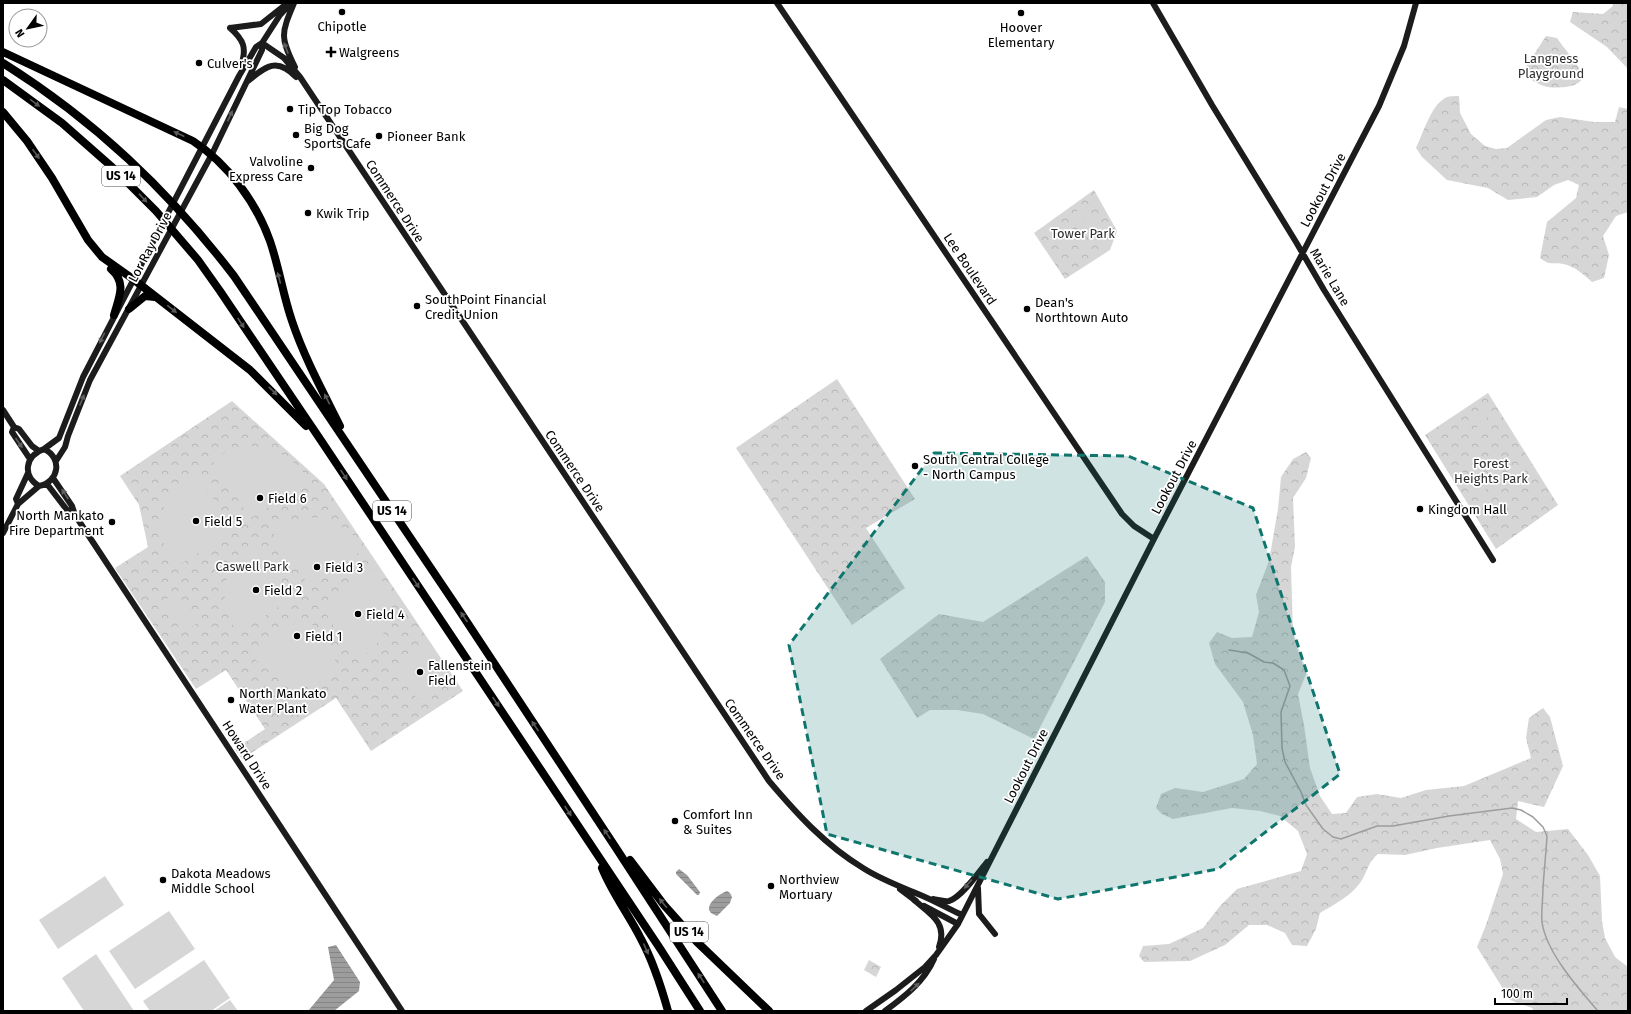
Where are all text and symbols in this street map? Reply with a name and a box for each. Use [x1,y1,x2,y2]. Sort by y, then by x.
marker: Chipotle [337,7,347,17]
north arrow [8,8,48,48]
marker: Hoover Elementary [1016,8,1026,18]
place label: Chipotle [317,19,367,34]
place label: Hoover Elementary [988,20,1055,50]
text: N [13,27,27,40]
one-way arrow [283,41,289,53]
place label: Walgreens [339,45,399,60]
marker: Walgreens [326,47,336,57]
park label: Langness Playground [1518,51,1584,81]
place label: Culver's [207,56,253,71]
marker: Culver's [194,58,204,68]
one-way arrow [30,98,40,106]
place label: Tip Top Tobacco [298,102,392,117]
marker: Tip Top Tobacco [285,104,295,114]
one-way arrow [226,110,233,122]
place label: Big Dog Sports Cafe [304,121,371,151]
place label: Pioneer Bank [387,129,466,144]
marker: Big Dog Sports Cafe [291,130,301,140]
one-way arrow [173,131,184,137]
marker: Pioneer Bank [374,131,384,141]
one-way arrow [32,149,40,159]
street label: Lookout Drive [1297,150,1349,230]
place label: Valvoline Express Care [229,154,303,184]
street label: Commerce Drive [363,157,427,245]
marker: Valvoline Express Care [306,163,316,173]
road number: US 14 [102,166,140,186]
one-way arrow [138,193,148,203]
place label: Kwik Trip [316,206,369,221]
marker: Kwik Trip [303,208,313,218]
street label: Lor Ray Drive [125,209,175,285]
park label: Tower Park [1051,226,1115,241]
street label: Lee Boulevard [941,230,999,308]
street label: Marie Lane [1307,245,1353,309]
one-way arrow [276,272,282,284]
place label: SouthPoint Financial Credit Union [425,292,546,322]
place label: Dean's Northtown Auto [1035,295,1128,325]
marker: SouthPoint Financial Credit Union [412,301,422,311]
marker: Dean's Northtown Auto [1022,304,1032,314]
one-way arrow [167,305,178,313]
one-way arrow [238,317,245,329]
one-way arrow [99,333,106,344]
one-way arrow [268,387,278,396]
one-way arrow [80,393,86,405]
one-way arrow [323,393,330,405]
street label: Commerce Drive [542,427,608,515]
street label: Lookout Drive [1148,437,1200,517]
one-way arrow [15,438,23,449]
place label: South Central College - North Campus [923,452,1049,482]
park label: Forest Heights Park [1454,456,1528,486]
marker: South Central College - North Campus [910,461,920,471]
one-way arrow [340,469,347,480]
one-way arrow [61,488,68,500]
place label: Field 6 [268,491,307,506]
marker: Field 6 [255,493,265,503]
road number: US 14 [373,501,411,521]
place label: Kingdom Hall [1428,502,1507,517]
marker: Kingdom Hall [1415,504,1425,514]
place label: North Mankato Fire Department [9,508,104,538]
place label: Field 5 [204,514,242,529]
marker: Field 5 [191,516,201,526]
marker: North Mankato Fire Department [107,517,117,527]
park label: Caswell Park [215,559,289,574]
place label: Field 3 [325,560,363,575]
marker: Field 3 [312,562,322,572]
one-way arrow [412,577,420,588]
place label: Field 2 [264,583,302,598]
marker: Field 2 [251,585,261,595]
place label: Field 4 [366,607,405,622]
marker: Field 4 [353,609,363,619]
one-way arrow [460,611,467,623]
place label: Field 1 [305,629,342,644]
marker: Field 1 [292,631,302,641]
place label: Fallenstein Field [428,658,492,688]
marker: Fallenstein Field [415,667,425,677]
place label: North Mankato Water Plant [239,686,327,716]
marker: North Mankato Water Plant [226,695,236,705]
street label: Commerce Drive [721,696,789,782]
one-way arrow [492,697,500,708]
street label: Howard Drive [219,718,275,792]
one-way arrow [531,720,539,731]
street label: Lookout Drive [1001,726,1051,806]
one-way arrow [564,805,572,816]
place label: Comfort Inn & Suites [683,807,753,837]
marker: Comfort Inn & Suites [670,816,680,826]
one-way arrow [603,829,611,839]
place label: Dakota Meadows Middle School [171,866,270,896]
place label: Northview Mortuary [779,872,840,902]
marker: Dakota Meadows Middle School [158,875,168,885]
one-way arrow [964,880,973,889]
marker: Northview Mortuary [766,881,776,891]
one-way arrow [659,898,668,909]
road number: US 14 [670,922,708,942]
one-way arrow [643,944,649,956]
one-way arrow [697,973,705,983]
scale bar [1495,980,1567,1006]
one-way arrow [910,982,920,991]
text: 100 m [1501,987,1533,1001]

